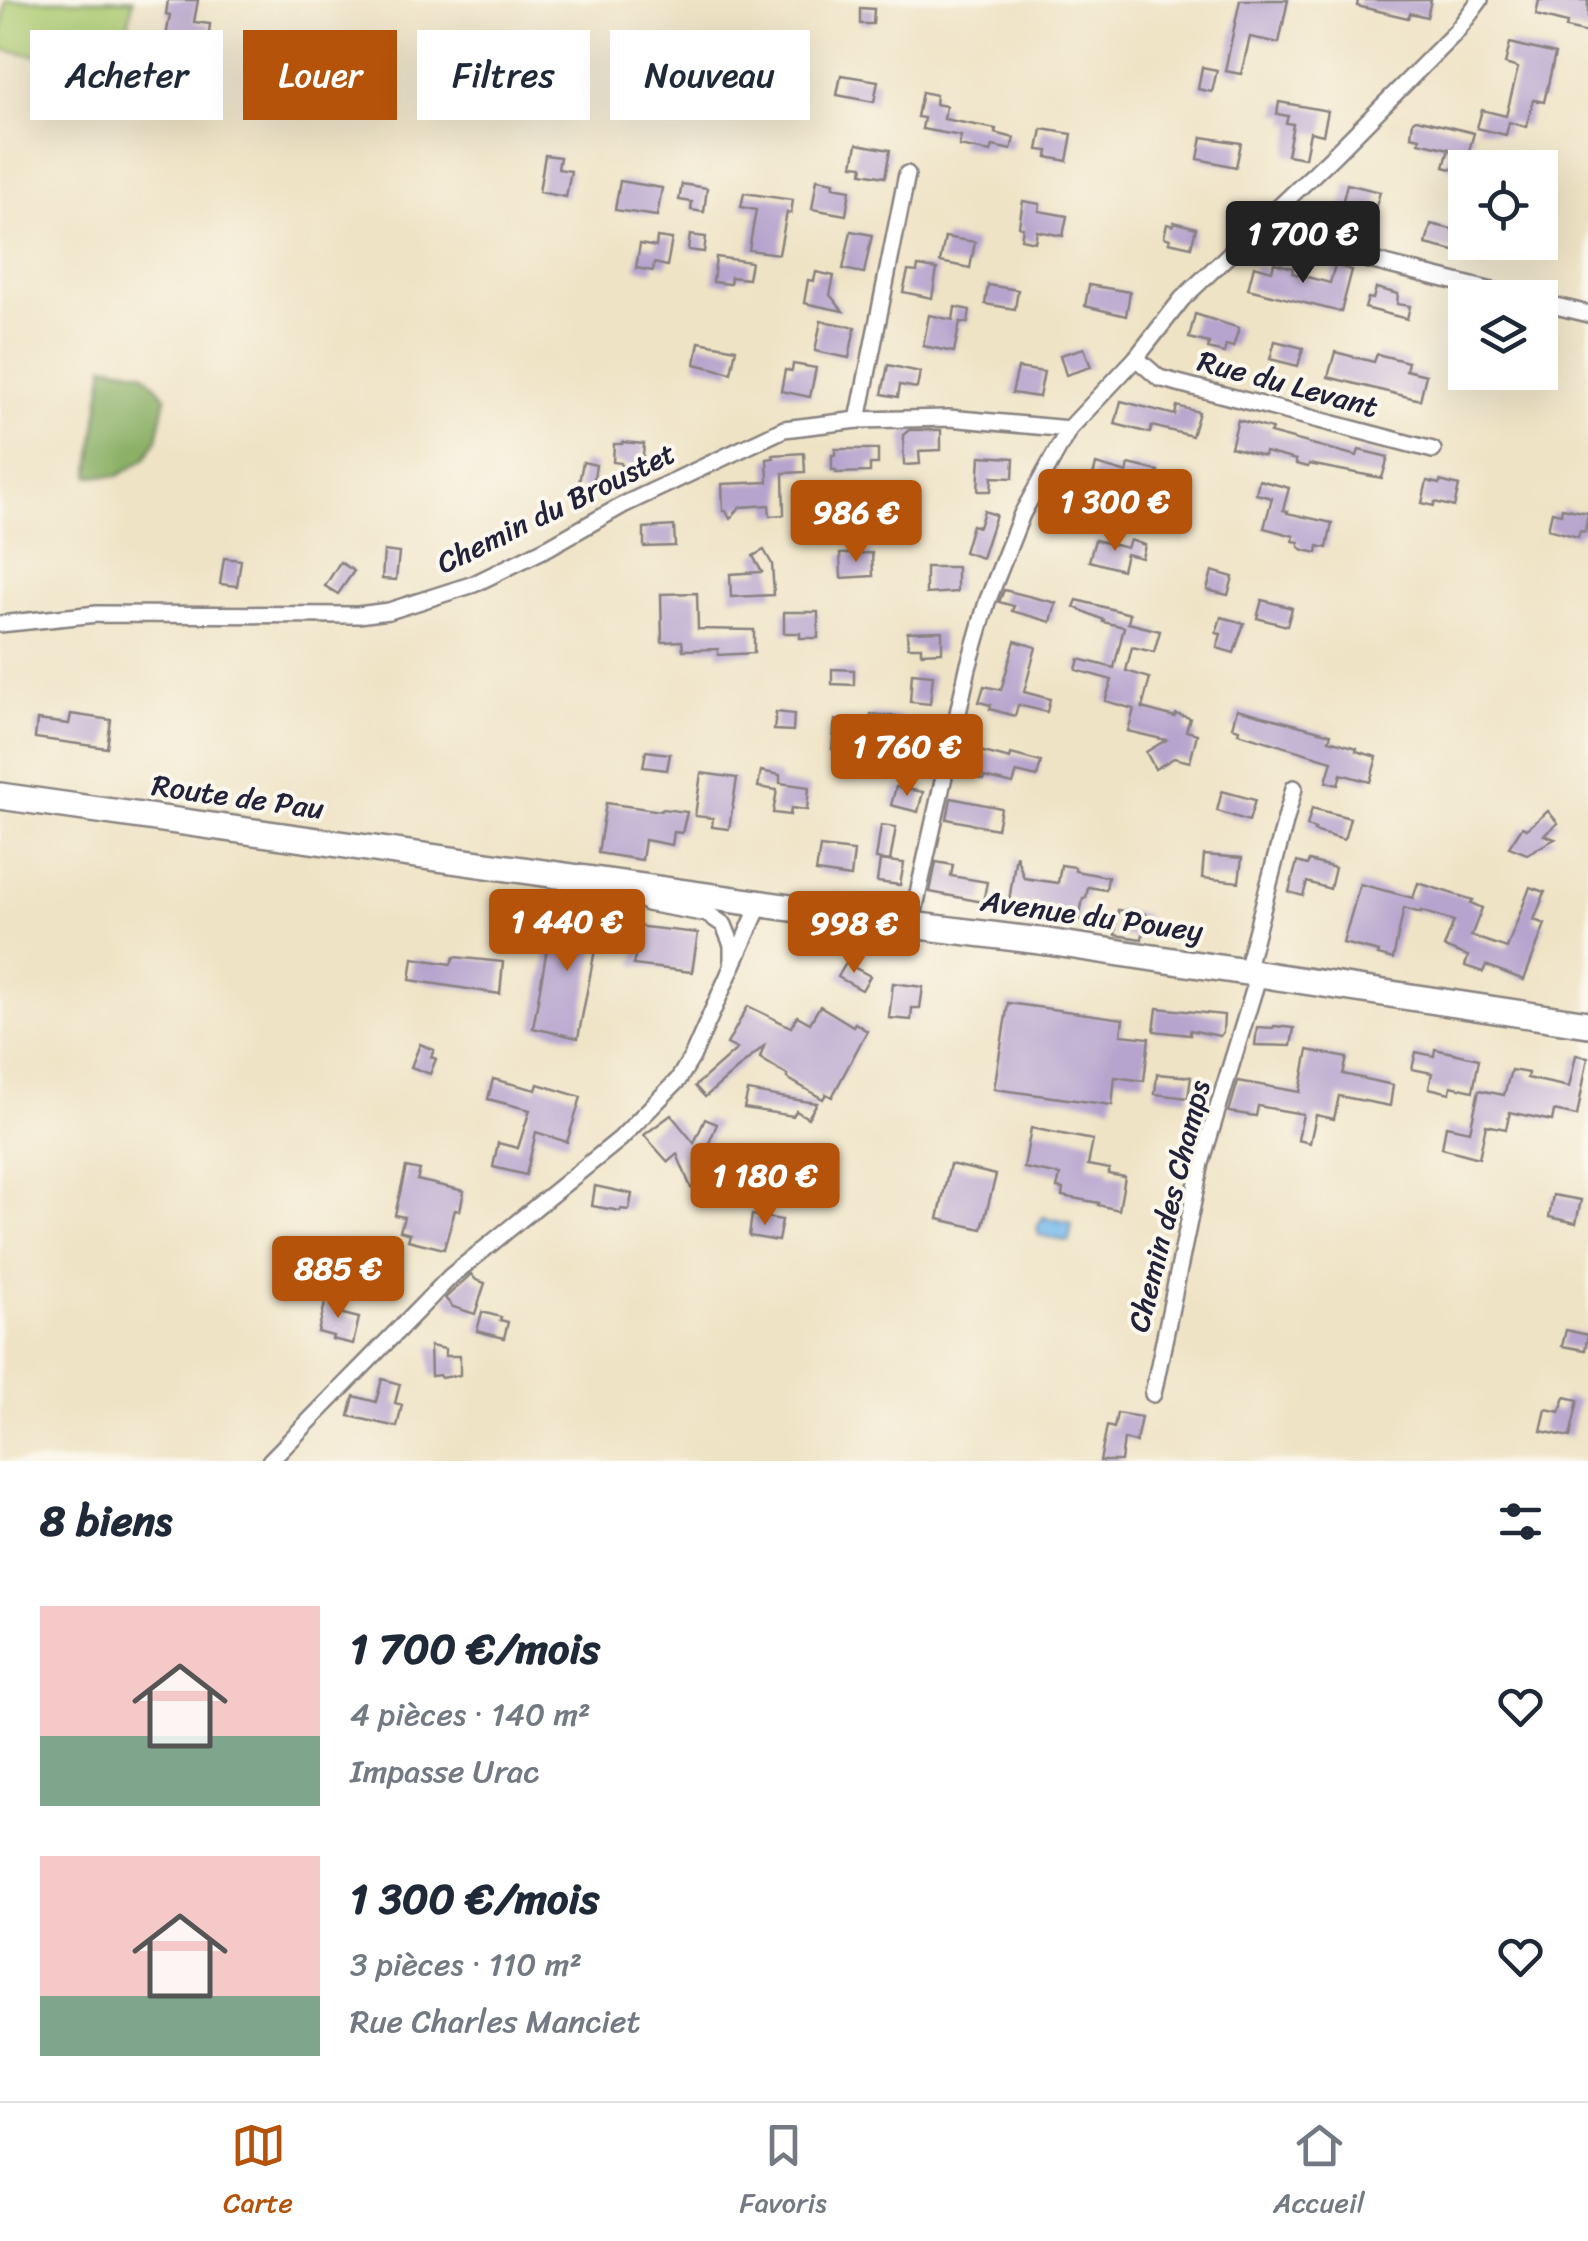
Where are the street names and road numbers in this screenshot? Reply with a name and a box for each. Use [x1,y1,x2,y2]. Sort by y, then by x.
street label: Rue du Levant [1192,334,1384,434]
street label: Chemin du Broustet [427,427,685,589]
street label: Route de Pau [148,758,328,836]
street label: Avenue du Pouey [976,874,1207,958]
street label: Chemin des Champs [1112,1074,1227,1338]

